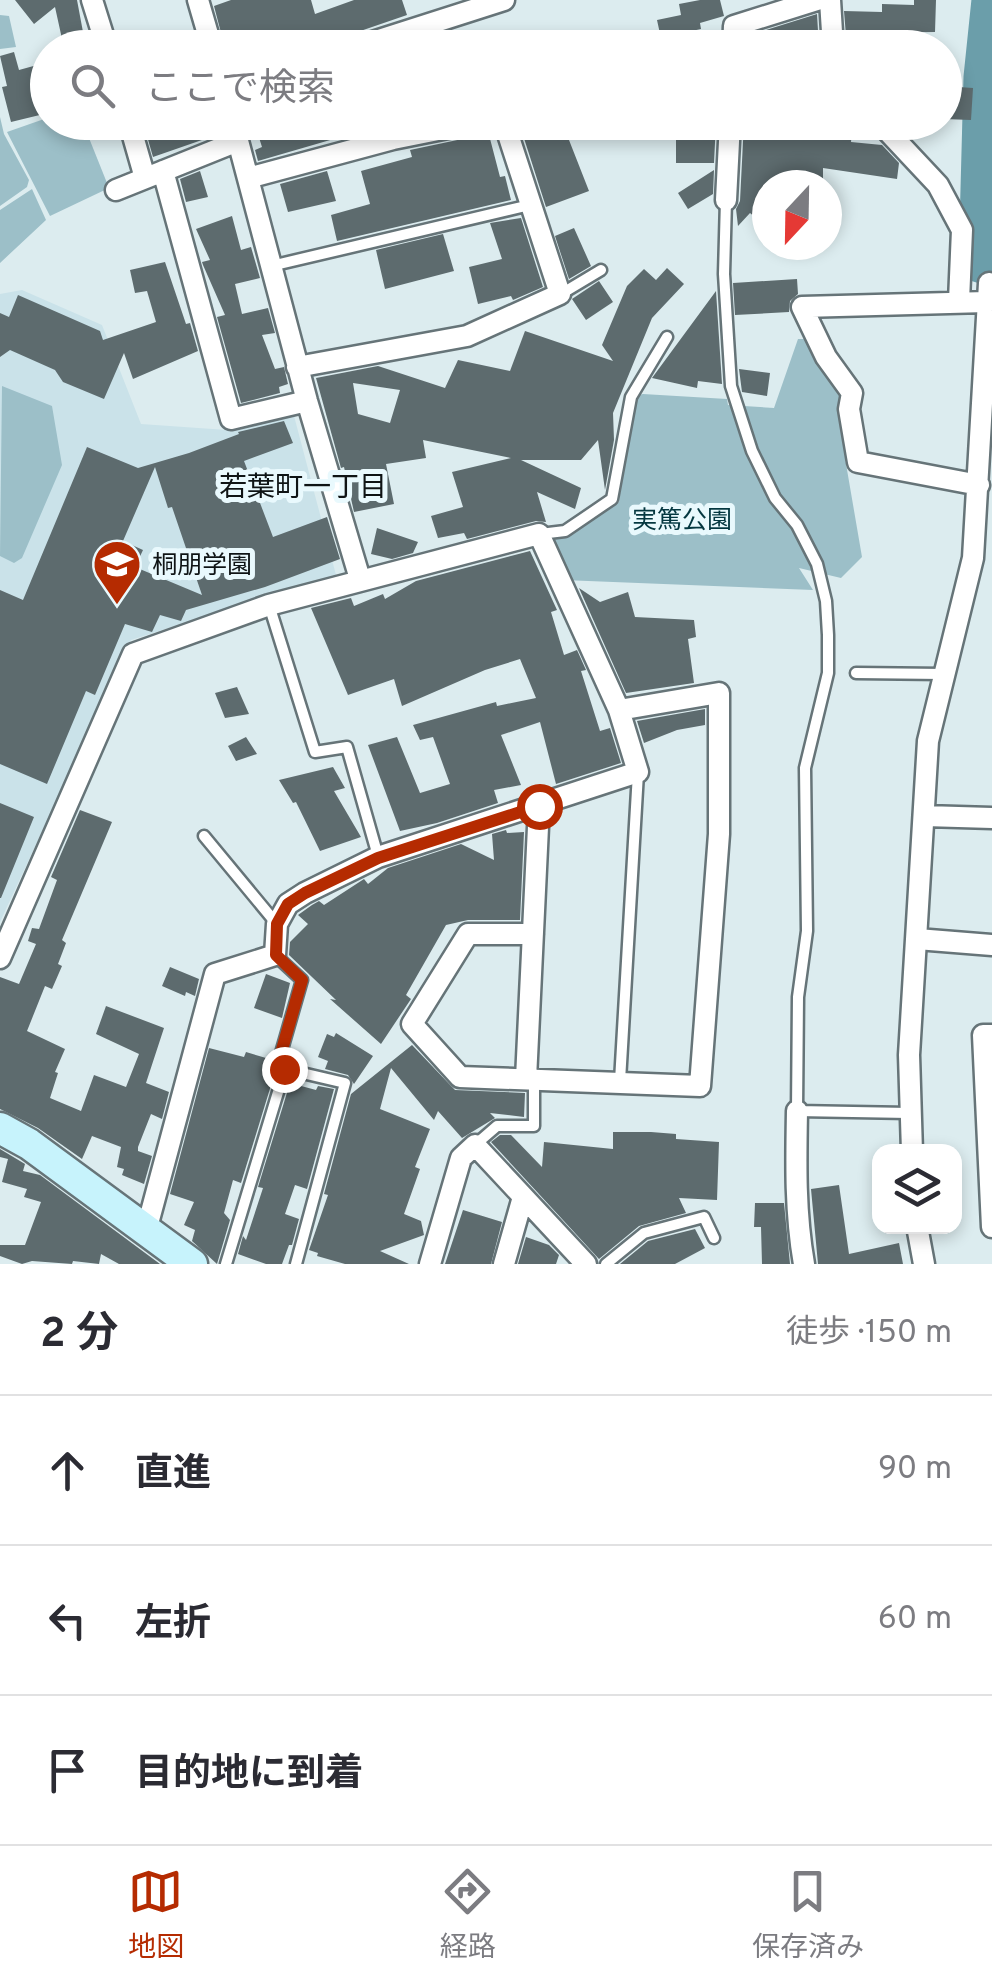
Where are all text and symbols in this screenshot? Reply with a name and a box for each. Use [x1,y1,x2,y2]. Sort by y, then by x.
search box [30,30,962,140]
icon: search [65,58,120,113]
text: ここで検索 [145,66,335,115]
north arrow [752,170,842,260]
district label: 若葉町一丁目 [219,471,387,507]
park label: 実篤公園 [632,506,732,538]
school or university icon: 桐朋学園 [91,538,143,606]
place label: 桐朋学園 [152,551,252,583]
route start [517,784,563,830]
route end [262,1047,308,1093]
map controls [872,1144,962,1234]
button: layers [872,1144,962,1234]
text: 2 分 [40,1309,118,1362]
text: 徒歩 · 150 m [786,1314,952,1354]
icon: ahead [40,1443,95,1498]
text: 90 m [878,1450,952,1490]
text: 直進 [135,1451,211,1500]
icon: left [40,1593,95,1648]
text: 60 m [878,1600,952,1640]
text: 左折 [135,1601,211,1650]
icon: arrive [40,1743,95,1798]
text: 目的地に到着 [135,1751,363,1800]
tab: 地図 [128,1864,184,1967]
tab: 経路 [440,1864,496,1967]
tab: 保存済み [752,1864,864,1967]

